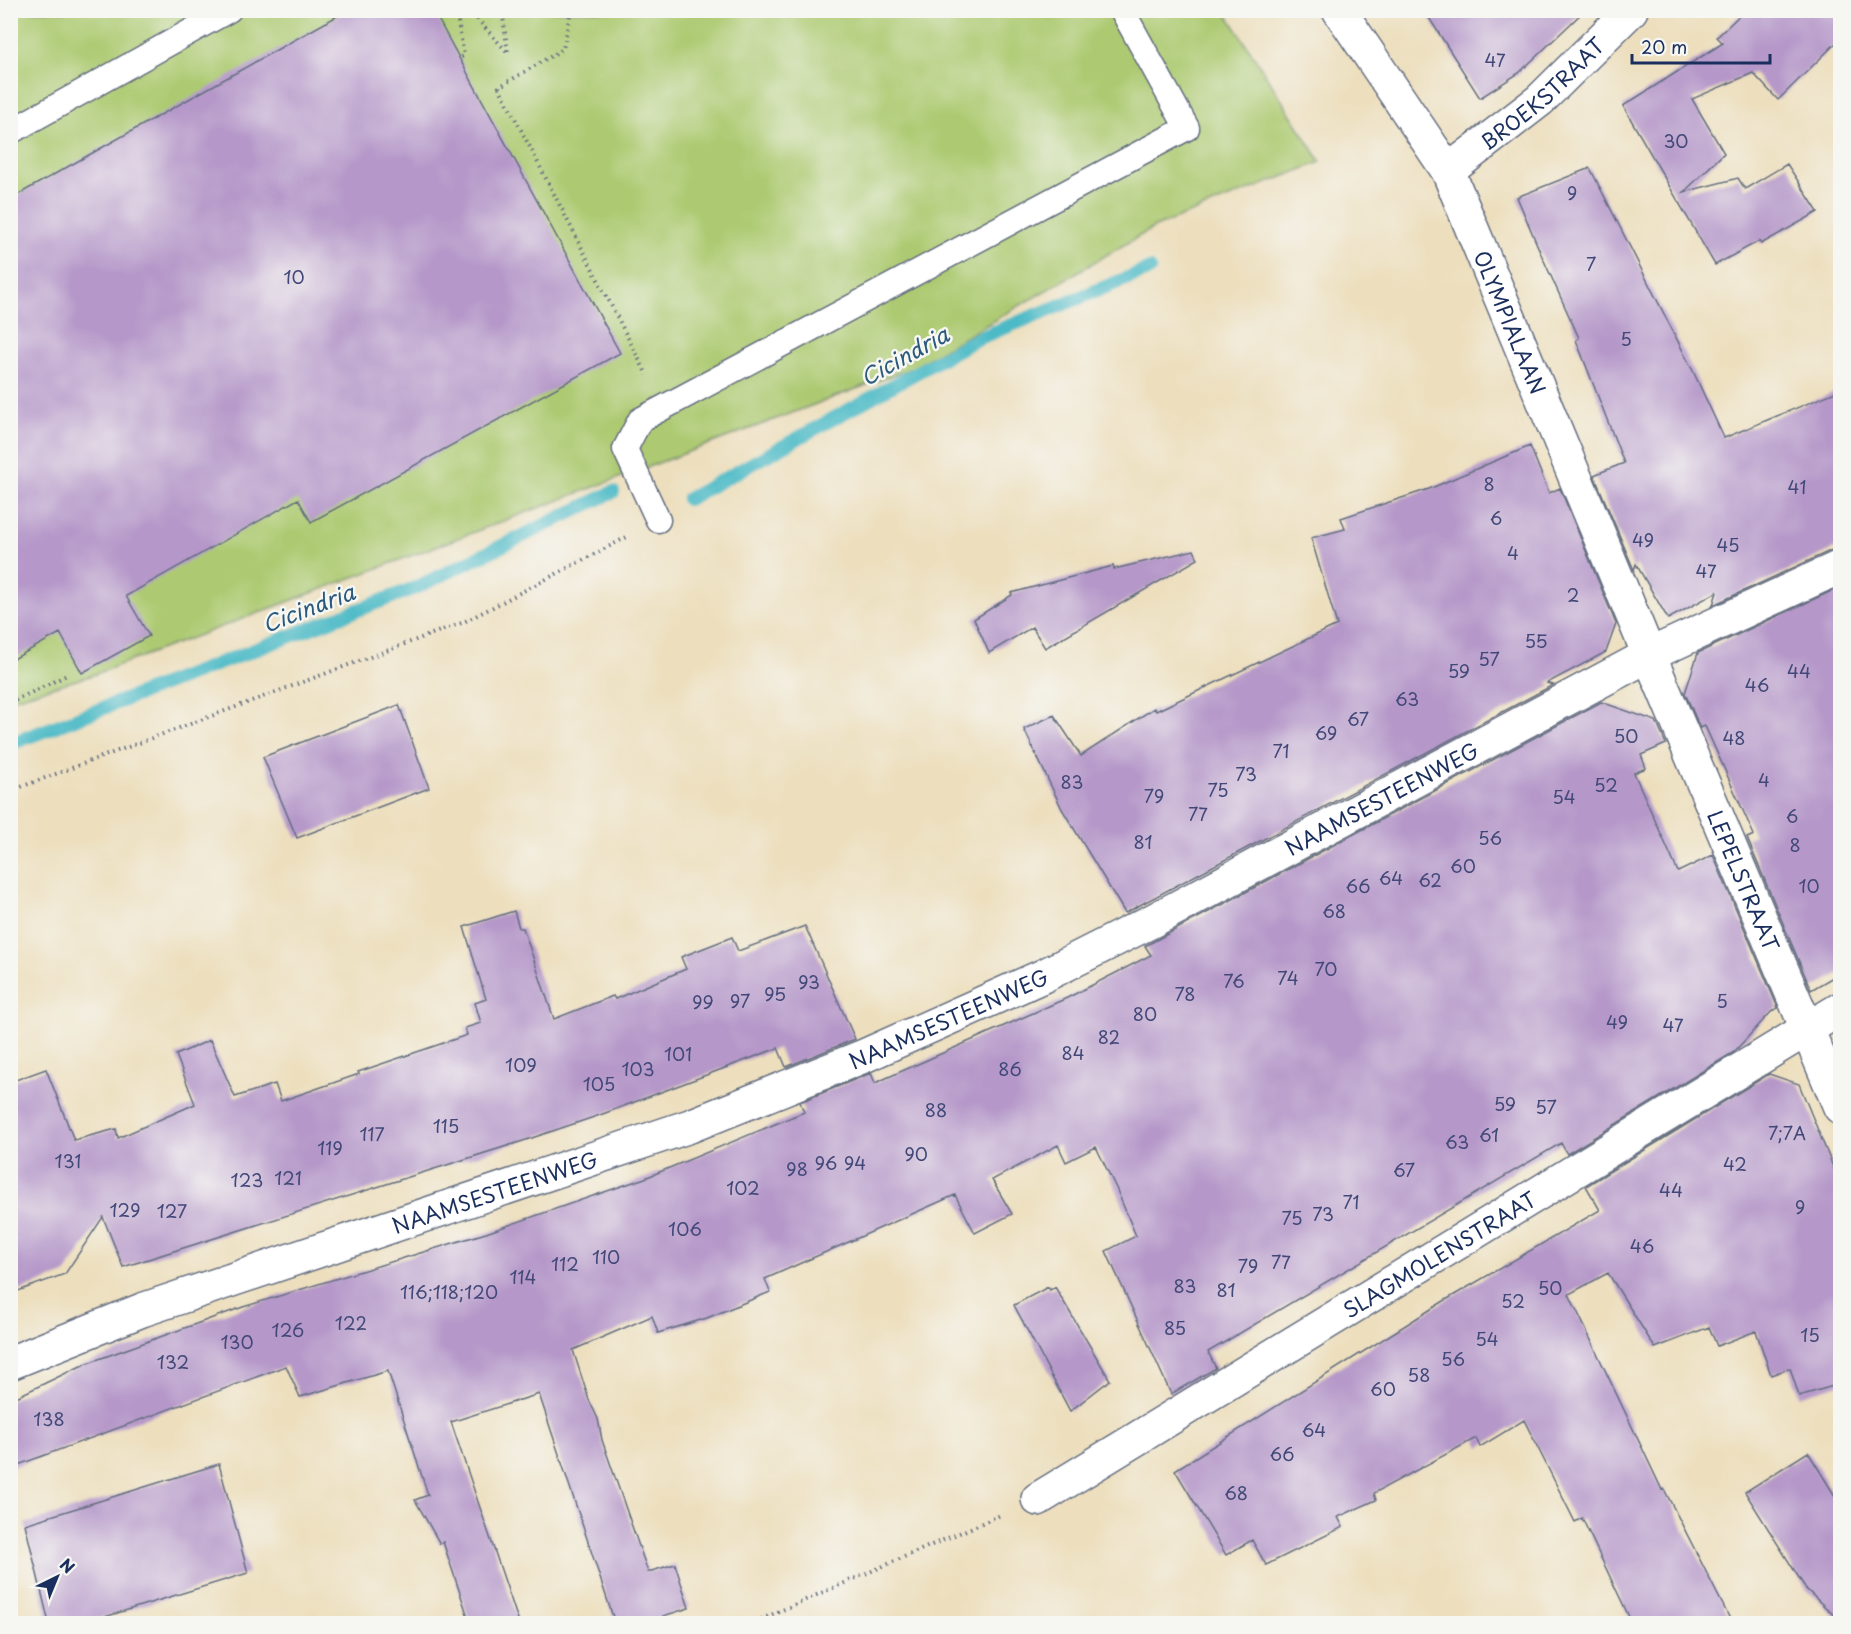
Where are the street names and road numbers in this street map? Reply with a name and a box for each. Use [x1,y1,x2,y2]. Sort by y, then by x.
street label: BROEKSTRAAT [1473,29,1612,157]
street label: OLYMPIALAAN [1467,245,1555,399]
street label: NAAMSESTEENWEG [1279,733,1484,863]
street label: LEPELSTRAAT [1700,805,1789,956]
street label: NAAMSESTEENWEG [844,960,1053,1077]
street label: NAAMSESTEENWEG [387,1142,602,1241]
street label: SLAGMOLENSTRAAT [1336,1183,1542,1325]

